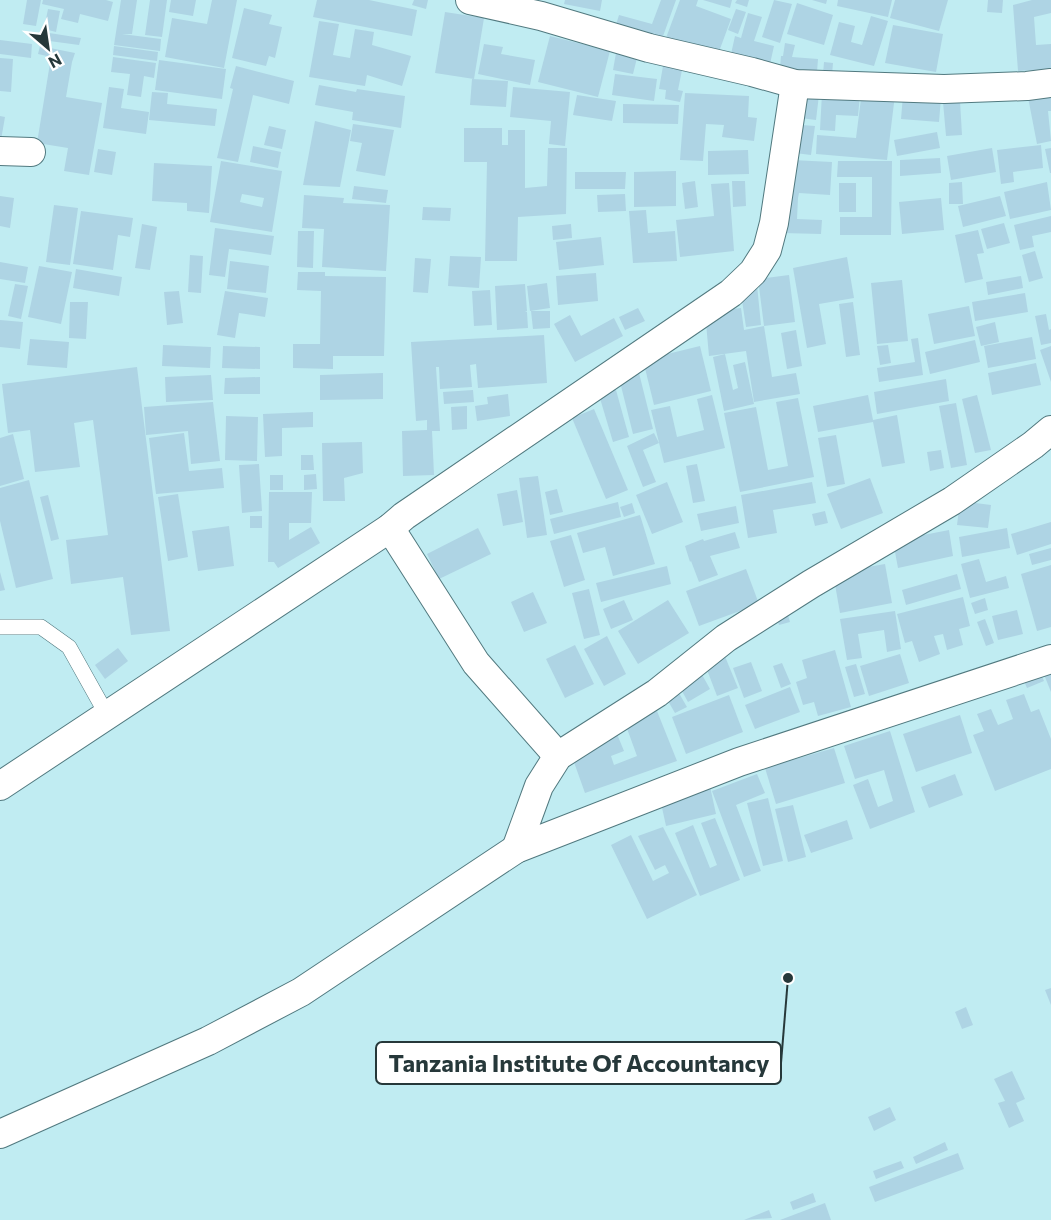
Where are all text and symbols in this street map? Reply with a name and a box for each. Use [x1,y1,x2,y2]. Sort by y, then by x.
north arrow [18,18,78,78]
text: N [46,50,65,73]
callout: Tanzania Institute Of Accountancy [376,1042,781,1084]
text: Tanzania Institute Of Accountancy [389,1048,769,1077]

